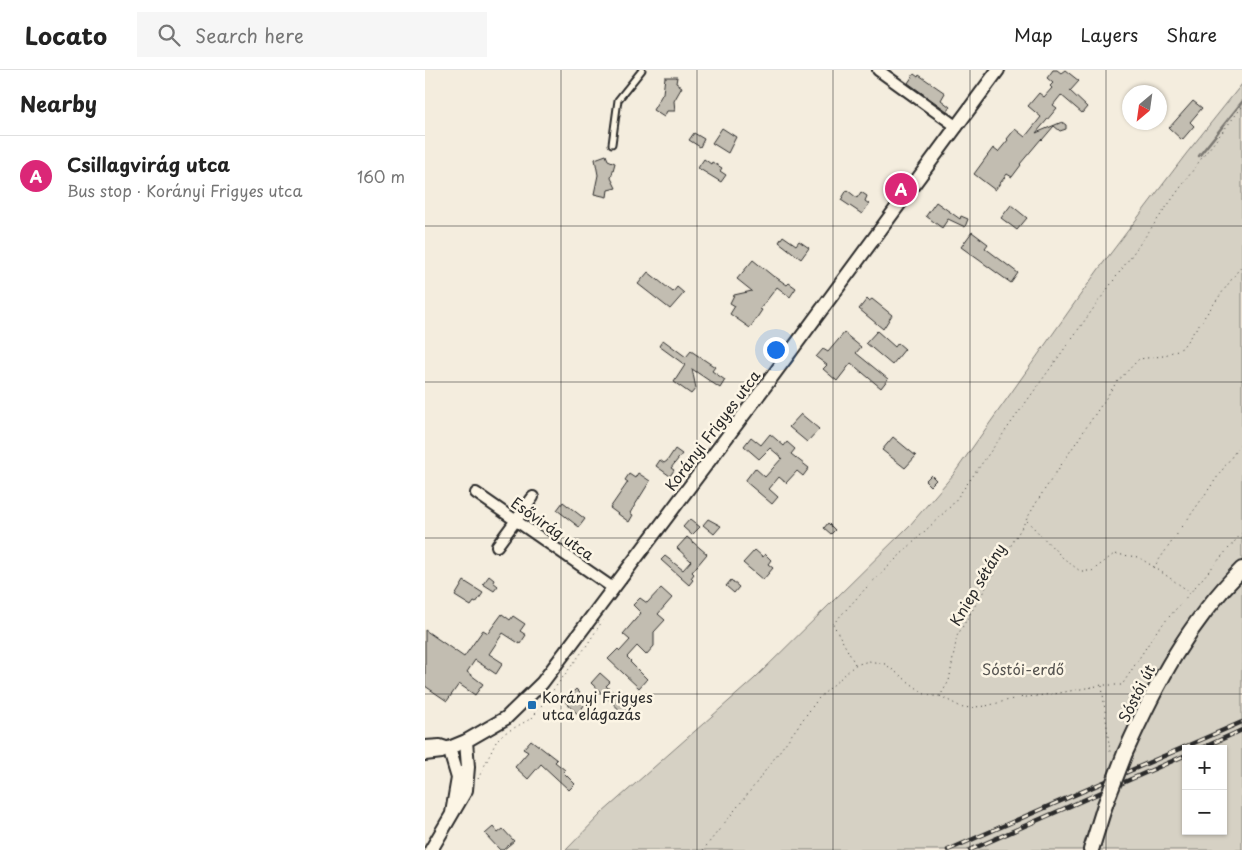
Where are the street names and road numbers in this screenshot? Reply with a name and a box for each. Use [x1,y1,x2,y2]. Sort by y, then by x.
street label: Korányi Frigyes utca [659,364,766,495]
street label: Esővirág utca [507,491,600,566]
street label: Kniep sétány [943,538,1011,630]
street label: Sóstói út [1112,660,1160,726]

